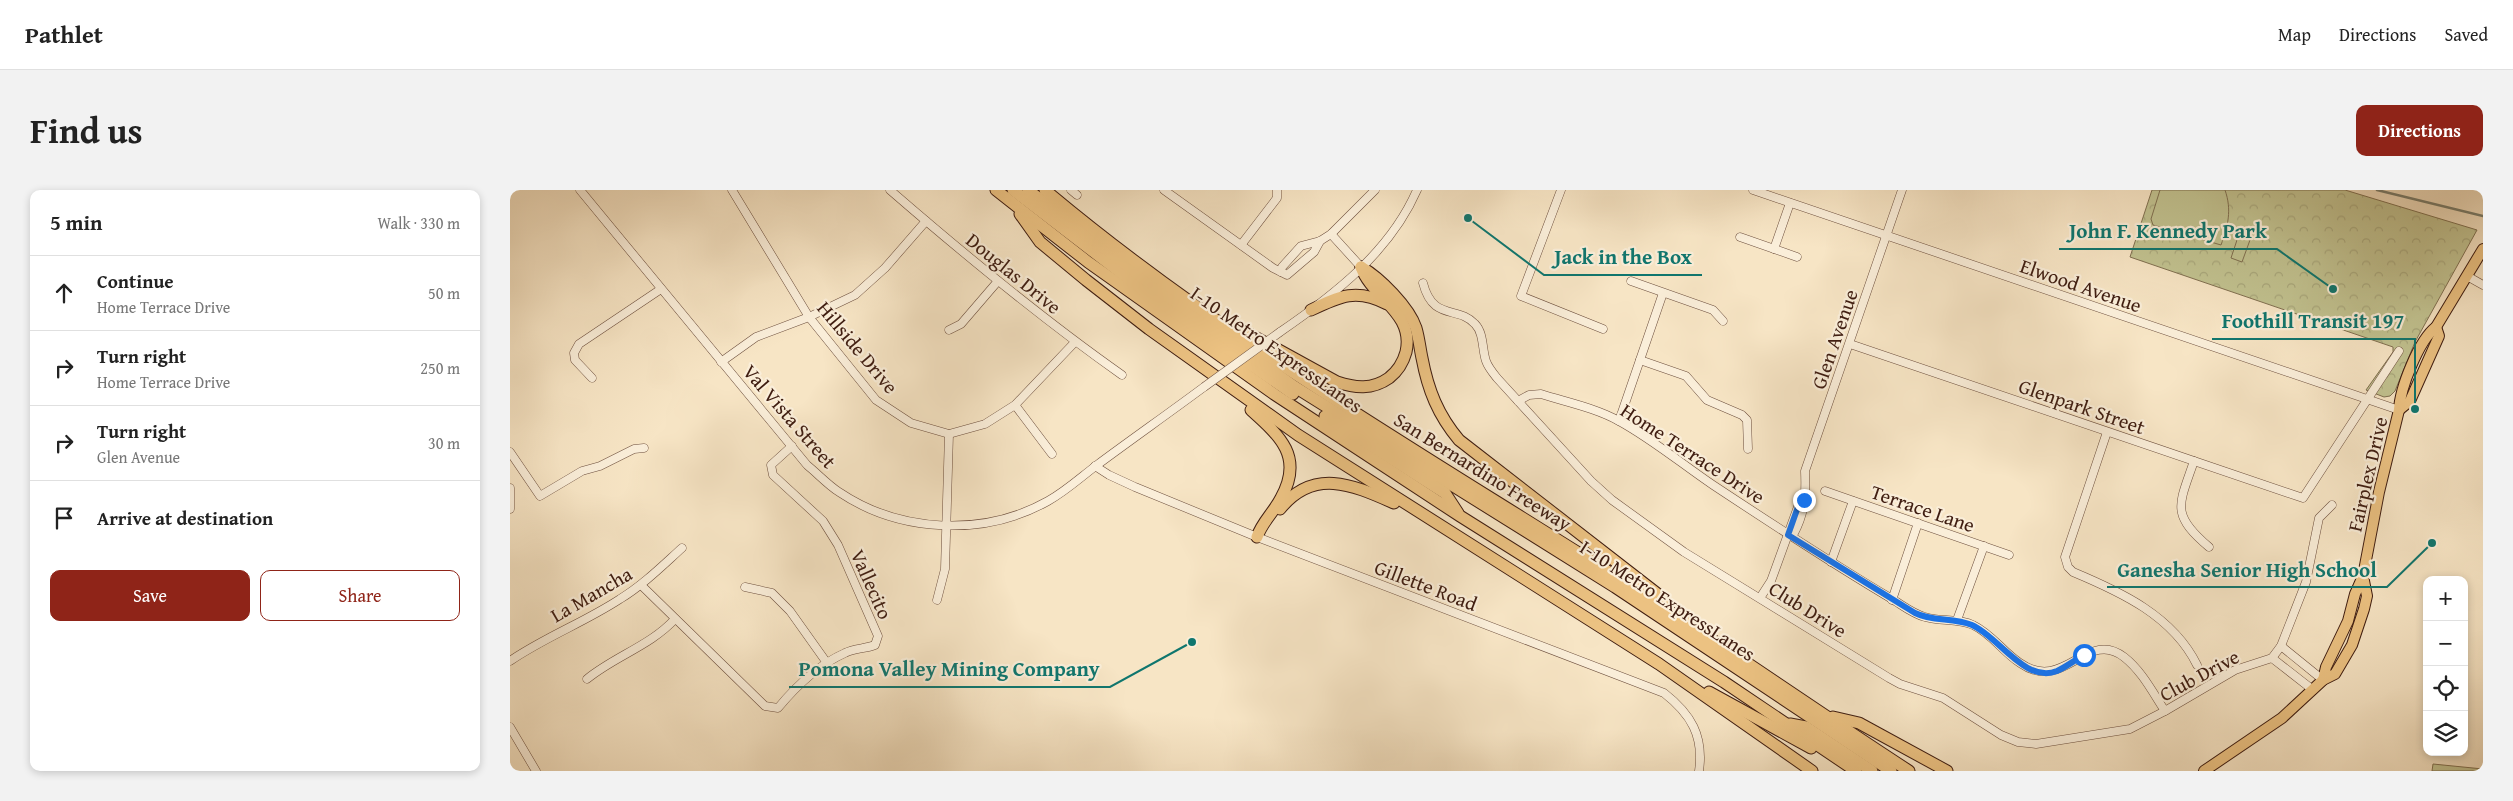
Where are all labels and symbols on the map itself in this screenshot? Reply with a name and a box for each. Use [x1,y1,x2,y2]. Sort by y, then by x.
callout: John F. Kennedy Park [2059,213,2277,249]
text: John F. Kennedy Park [2066,215,2268,246]
street label: Douglas Drive [960,225,1068,321]
callout: Jack in the Box [1544,239,1702,275]
text: Jack in the Box [1551,241,1692,272]
street label: Elwood Avenue [2016,251,2146,319]
street label: I-10 Metro ExpressLanes [1185,279,1369,419]
street label: Glen Avenue [1803,285,1865,393]
street label: Hillside Drive [811,294,905,400]
callout: Foothill Transit 197 [2212,303,2415,339]
text: Foothill Transit 197 [2222,305,2404,336]
street label: Val Vista Street [737,358,843,474]
street label: Glenpark Street [2015,371,2149,441]
street label: Home Terrace Drive [1615,395,1771,511]
street label: San Bernardino Freeway [1389,405,1577,537]
street label: Fairplex Drive [2340,414,2394,534]
street label: Terrace Lane [1867,477,1979,539]
route end [1793,489,1816,512]
street label: I-10 Metro ExpressLanes [1575,532,1762,668]
street label: Vallecito [844,544,900,624]
callout: Ganesha Senior High School [2107,551,2387,587]
street label: Gillette Road [1370,552,1482,618]
text: Ganesha Senior High School [2117,554,2377,585]
street label: La Mancha [545,559,638,629]
street label: Club Drive [1763,574,1853,644]
street label: Club Drive [2154,642,2244,708]
route start [2073,644,2096,667]
callout: Pomona Valley Mining Company [789,651,1110,687]
text: Pomona Valley Mining Company [798,653,1100,684]

